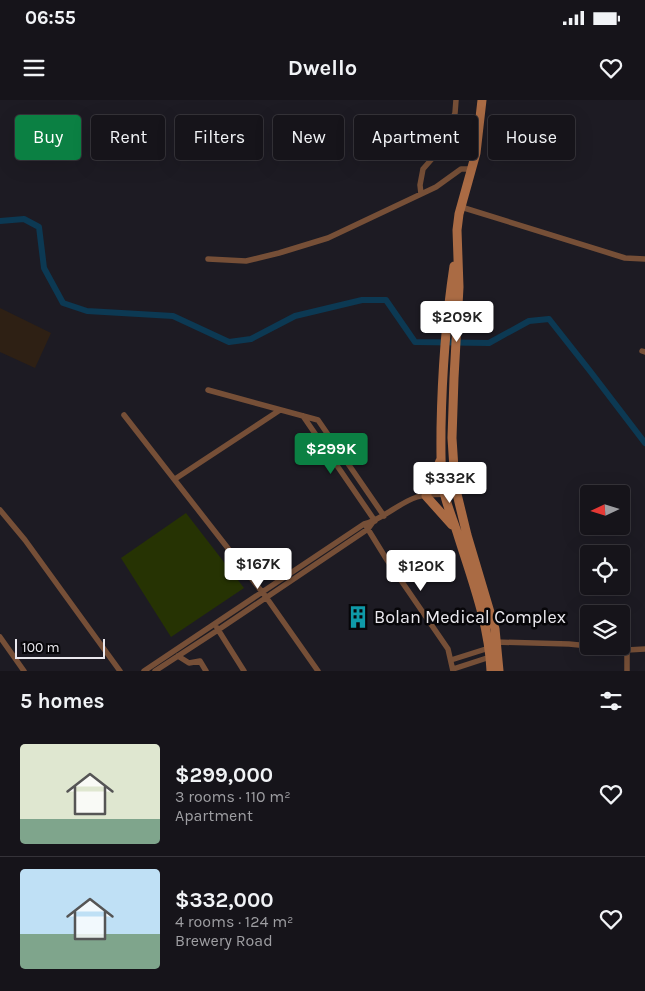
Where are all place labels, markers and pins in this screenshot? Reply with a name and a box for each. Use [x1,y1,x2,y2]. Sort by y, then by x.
pin: $209K [422,300,492,343]
pin: $299K [296,432,366,475]
pin: $332K [415,462,485,504]
pin: $167K [223,548,293,590]
pin: $120K [386,550,456,592]
building icon: Bolan Medical Complex [345,604,371,630]
place label: Bolan Medical Complex [374,606,566,628]

